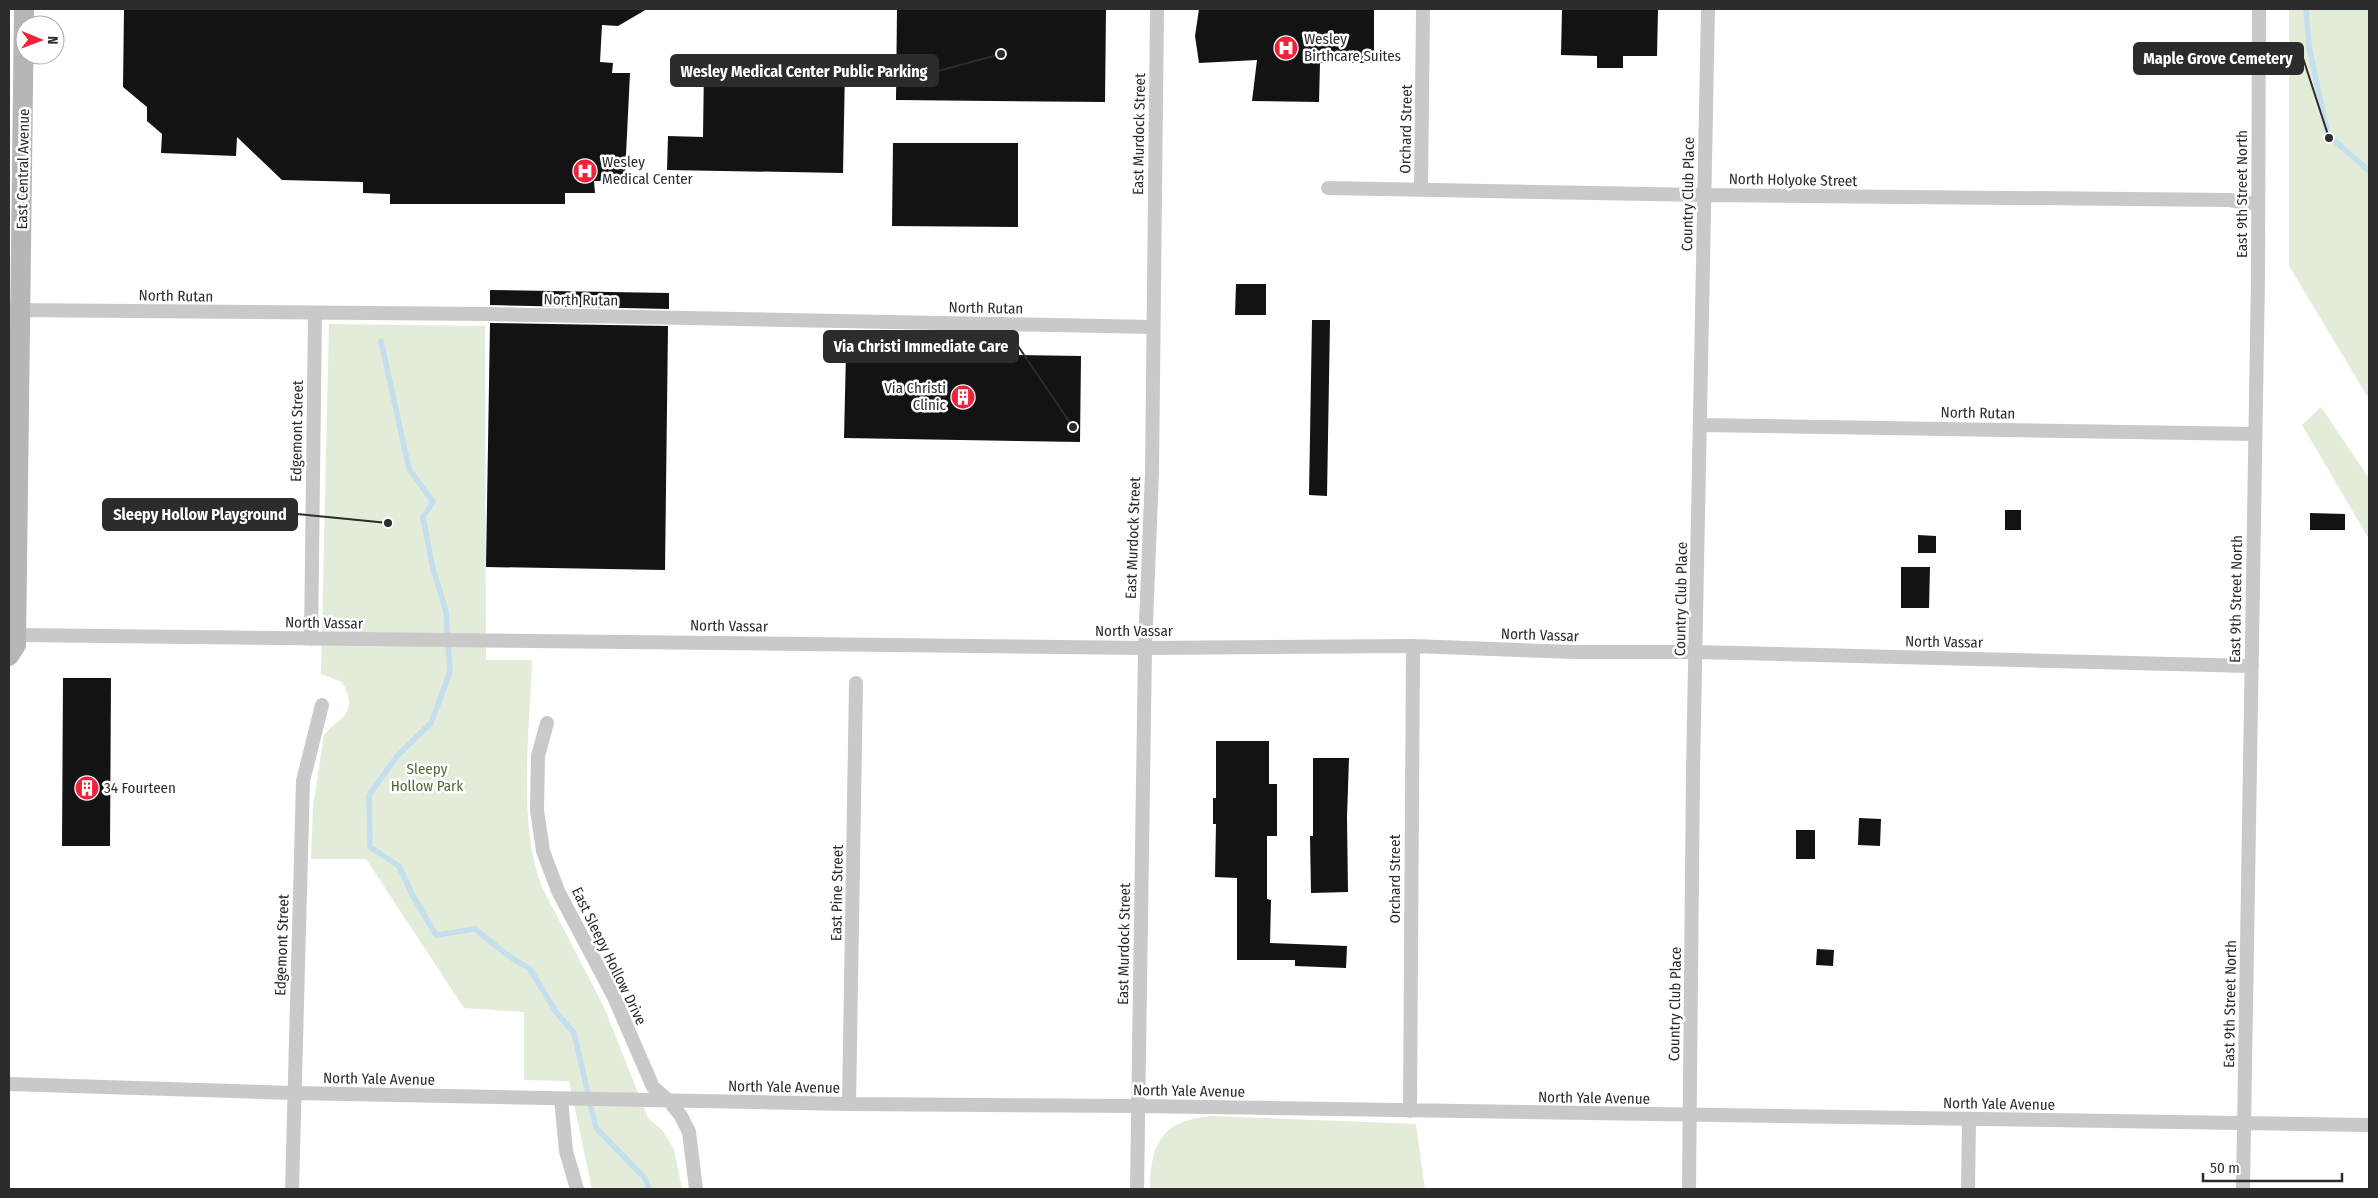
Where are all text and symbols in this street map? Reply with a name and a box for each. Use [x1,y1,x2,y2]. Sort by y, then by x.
north arrow [15,15,65,65]
place label: Wesley Birthcare Suites [1304,30,1401,65]
hospital icon: Wesley Birthcare Suites [1273,35,1299,61]
text: N [44,36,61,45]
callout: Maple Grove Cemetery [2134,43,2303,74]
text: Maple Grove Cemetery [2143,49,2293,68]
callout: Wesley Medical Center Public Parking [671,55,938,86]
text: Wesley Medical Center Public Parking [680,62,928,81]
street label: East Murdock Street [1129,73,1149,195]
street label: Orchard Street [1396,84,1416,174]
street label: East Central Avenue [13,108,33,230]
street label: East 9th Street North [2233,130,2251,258]
street label: Country Club Place [1678,137,1698,251]
place label: Wesley Medical Center [602,153,694,188]
hospital icon: Wesley Medical Center [572,158,598,184]
street label: North Holyoke Street [1729,170,1858,190]
street label: North Rutan [139,286,213,306]
street label: North Rutan [544,290,618,310]
street label: North Rutan [949,298,1023,318]
callout: Via Christi Immediate Care [824,331,1018,362]
text: Via Christi Immediate Care [833,337,1008,356]
place label: Via Christi Clinic [884,379,947,414]
street label: Edgemont Street [287,380,307,482]
building icon: Via Christi Clinic [950,384,976,410]
street label: North Rutan [1941,403,2015,423]
street label: East Murdock Street [1122,477,1144,599]
callout: Sleepy Hollow Playground [103,499,297,530]
text: Sleepy Hollow Playground [113,505,287,524]
street label: East 9th Street North [2226,535,2246,663]
street label: Country Club Place [1671,542,1691,656]
street label: North Vassar [285,613,364,633]
street label: North Vassar [690,616,769,636]
street label: North Vassar [1095,622,1174,640]
street label: North Vassar [1501,625,1580,645]
street label: North Vassar [1905,632,1984,652]
park label: Sleepy Hollow Park [391,760,463,795]
building icon: 34 Fourteen [74,775,100,801]
place label: 34 Fourteen [104,779,176,797]
street label: Orchard Street [1386,834,1404,924]
street label: East Pine Street [827,845,847,941]
street label: East Murdock Street [1114,883,1134,1005]
street label: East Sleepy Hollow Drive [568,884,650,1028]
street label: Edgemont Street [271,894,293,996]
street label: East 9th Street North [2220,940,2240,1068]
street label: Country Club Place [1665,947,1685,1061]
street label: North Yale Avenue [323,1069,435,1089]
street label: North Yale Avenue [728,1077,840,1097]
street label: North Yale Avenue [1133,1081,1245,1101]
street label: North Yale Avenue [1538,1088,1650,1108]
street label: North Yale Avenue [1943,1094,2055,1114]
scale bar [2203,1150,2342,1182]
text: 50 m [2210,1159,2240,1177]

